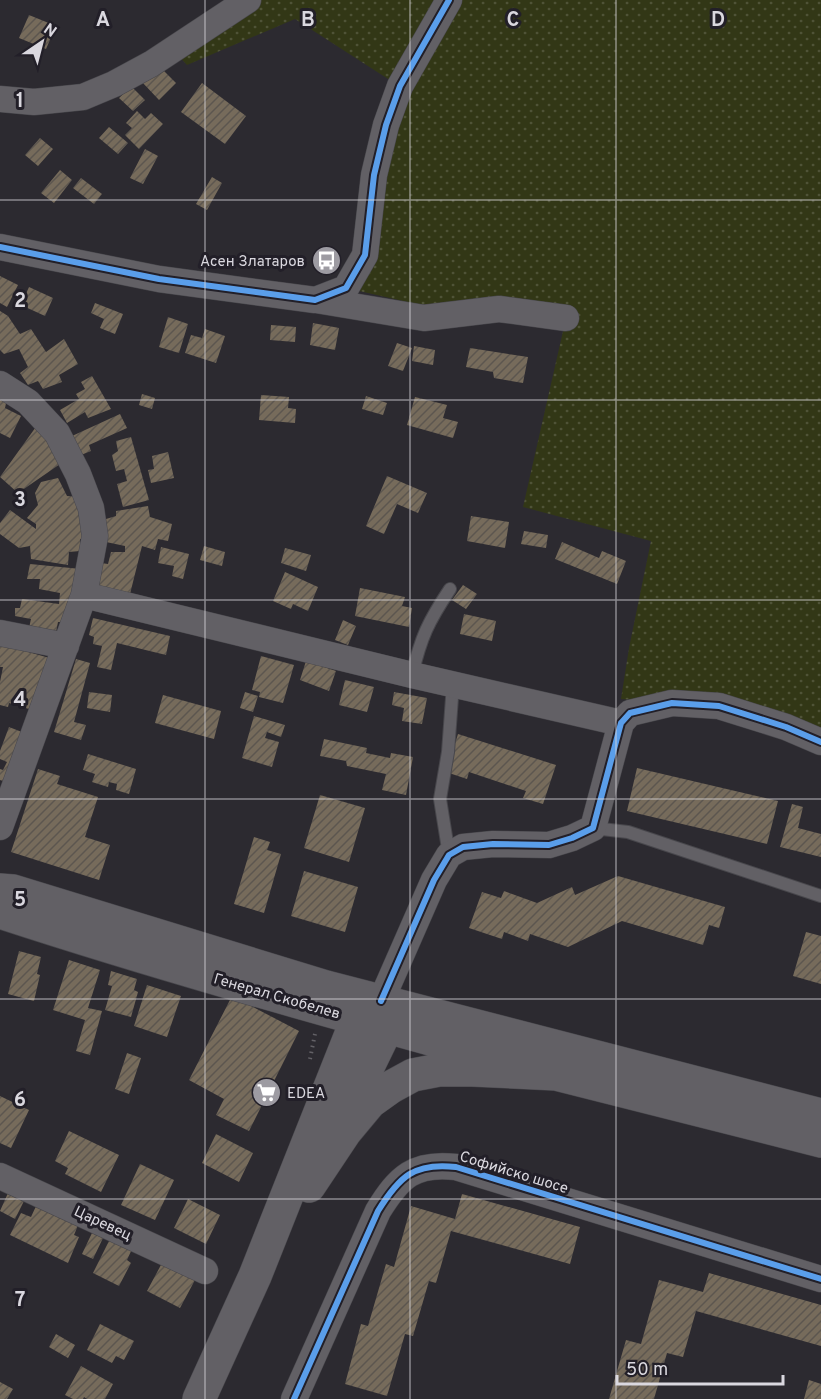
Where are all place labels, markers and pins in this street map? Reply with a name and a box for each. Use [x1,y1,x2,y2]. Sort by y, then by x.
bus stop icon: Асен Златаров [310,245,342,277]
place label: Асен Златаров [200,253,305,272]
supermarket icon: EDEA [250,1077,282,1109]
place label: EDEA [287,1085,325,1104]

